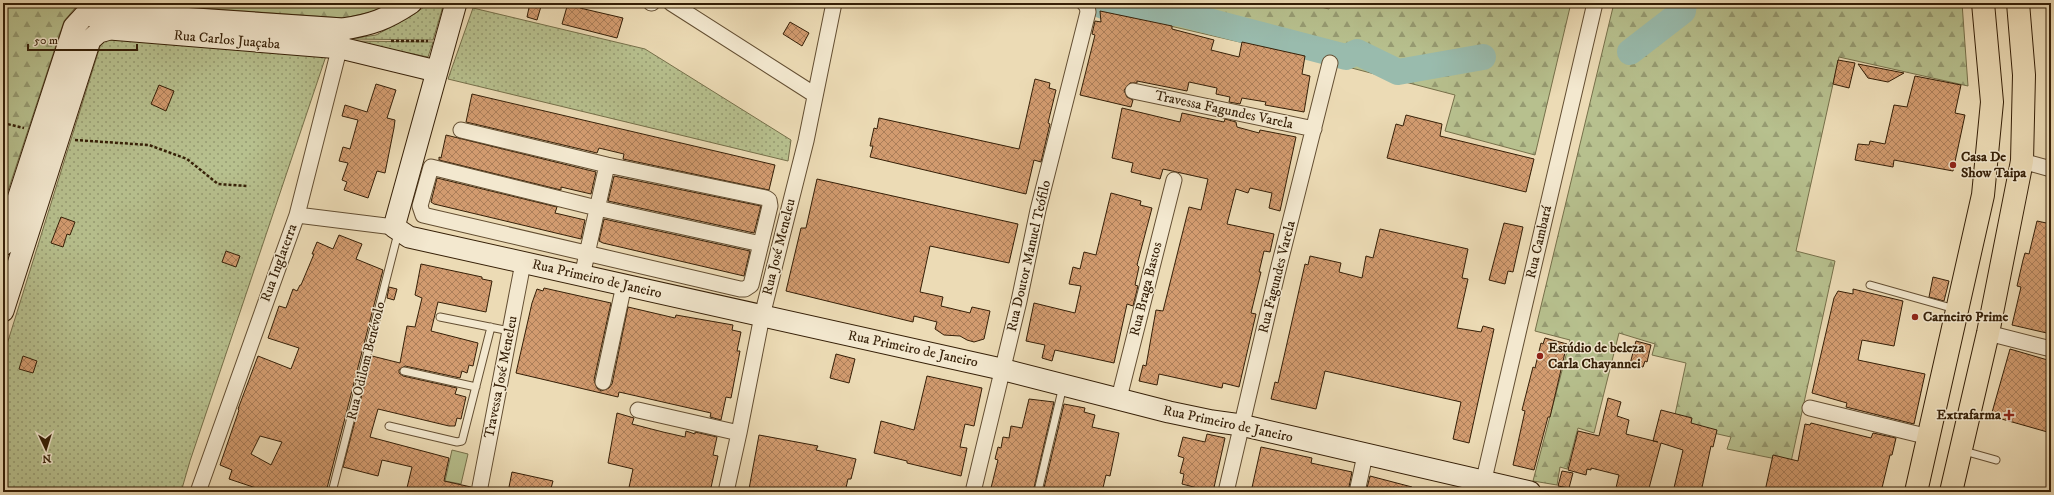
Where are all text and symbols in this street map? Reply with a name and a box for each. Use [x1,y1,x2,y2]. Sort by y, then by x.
scale bar [28,26,137,52]
street label: Rua Carlos Juaçaba [173,26,281,54]
text: 50 m [34,33,58,48]
street label: Travessa Fagundes Varela [1153,87,1295,133]
place label: Casa De Show Taipa [1961,148,2027,182]
marker: Casa De Show Taipa [1948,160,1958,170]
street label: Rua Doutor Manuel Teófilo [1003,178,1055,333]
street label: Rua José Meneleu [758,197,800,297]
street label: Rua Cambará [1522,204,1556,280]
street label: Rua Fagundes Varela [1254,219,1300,335]
street label: Rua Inglaterra [257,221,301,304]
street label: Rua Braga Bastos [1126,240,1166,338]
street label: Rua Primeiro de Janeiro [530,255,664,303]
street label: Rua Odilom Benévolo [343,300,389,422]
place label: Carneiro Prime [1923,308,2009,326]
marker: Carneiro Prime [1910,312,1920,322]
street label: Travessa José Meneleu [480,314,522,440]
street label: Rua Primeiro de Janeiro [846,326,980,372]
place label: Estúdio de beleza Carla Chayannei [1548,339,1645,373]
marker: Estúdio de beleza Carla Chayannei [1535,351,1545,361]
street label: Rua Primeiro de Janeiro [1161,401,1295,447]
place label: Extrafarma [1936,406,2002,424]
marker: Extrafarma [2004,410,2014,420]
north arrow [26,429,66,469]
text: N [42,451,52,465]

